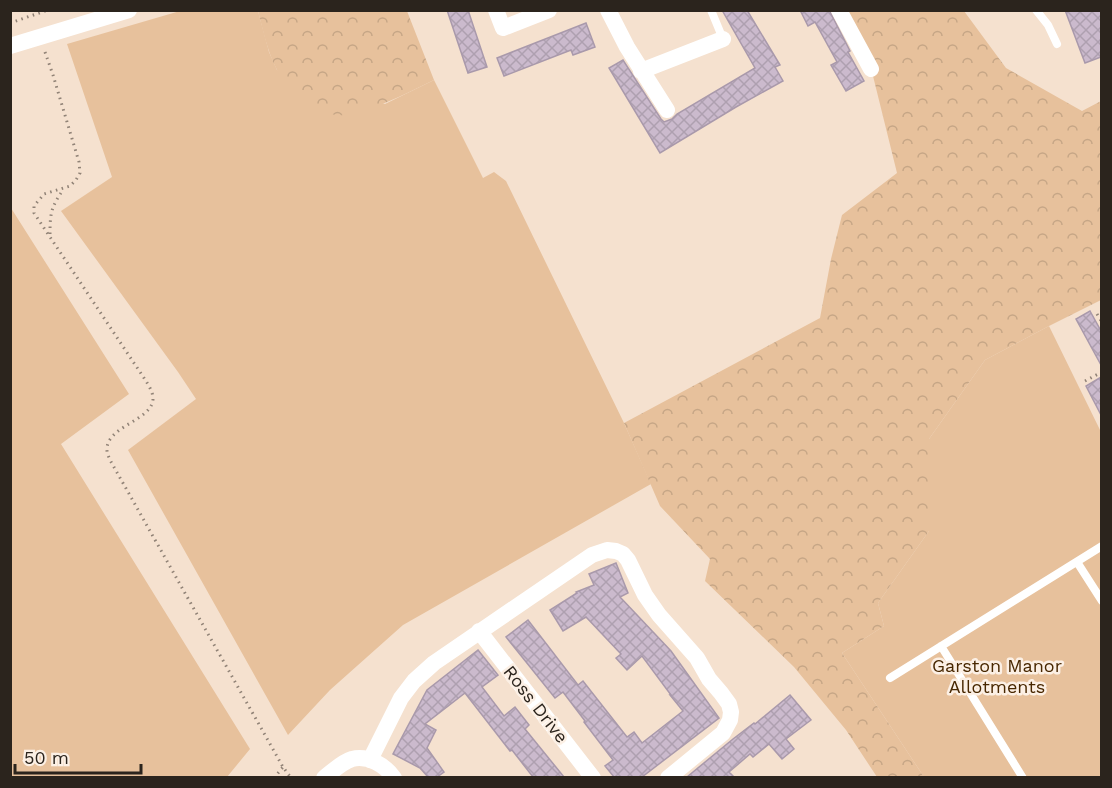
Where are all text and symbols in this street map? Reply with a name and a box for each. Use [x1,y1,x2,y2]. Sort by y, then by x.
park label: Garston Manor Allotments [932,655,1062,697]
street label: Ross Drive [499,661,573,747]
scale bar [15,737,141,775]
text: 50 m [24,747,69,768]

